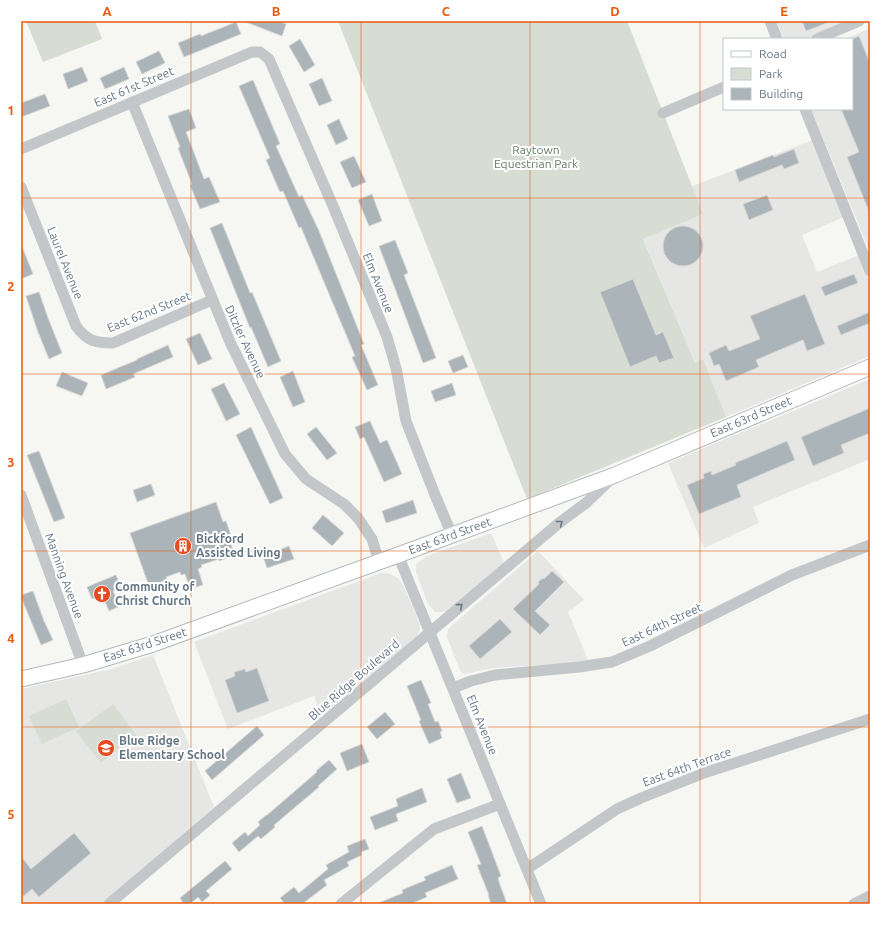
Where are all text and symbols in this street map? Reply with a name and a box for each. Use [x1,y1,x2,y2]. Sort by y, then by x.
text: A [102,4,112,18]
text: B [272,4,281,18]
text: C [442,4,451,18]
text: D [610,4,620,18]
text: E [780,4,788,18]
legend [723,38,853,110]
text: Road [759,47,787,60]
street label: East 61st Street [92,64,176,109]
text: Park [759,67,783,80]
text: Building [759,87,803,100]
text: 1 [7,103,15,117]
park label: Raytown Equestrian Park [494,143,578,170]
street label: Laurel Avenue [45,225,86,301]
street label: Elm Avenue [361,251,396,315]
text: 2 [7,279,15,293]
street label: East 62nd Street [105,289,193,334]
street label: Ditzler Avenue [223,303,268,380]
street label: East 63rd Street [708,393,794,440]
text: 3 [7,455,15,469]
street label: East 63rd Street [407,514,493,556]
one-way arrow [555,520,562,527]
street label: Manning Avenue [43,531,86,620]
place label: Bickford Assisted Living [196,532,280,559]
building icon: Bickford Assisted Living [173,536,193,556]
place label: Community of Christ Church [115,580,196,607]
church icon: Community of Christ Church [92,584,112,604]
street label: East 64th Street [620,600,704,649]
one-way arrow [455,604,463,611]
street label: East 63rd Street [102,625,188,664]
text: 4 [7,631,15,645]
street label: Blue Ridge Boulevard [306,637,402,722]
street label: Elm Avenue [465,693,500,757]
place label: Blue Ridge Elementary School [119,734,225,761]
school or university icon: Blue Ridge Elementary School [96,738,116,758]
street label: East 64th Terrace [641,744,733,789]
text: 5 [7,807,15,821]

